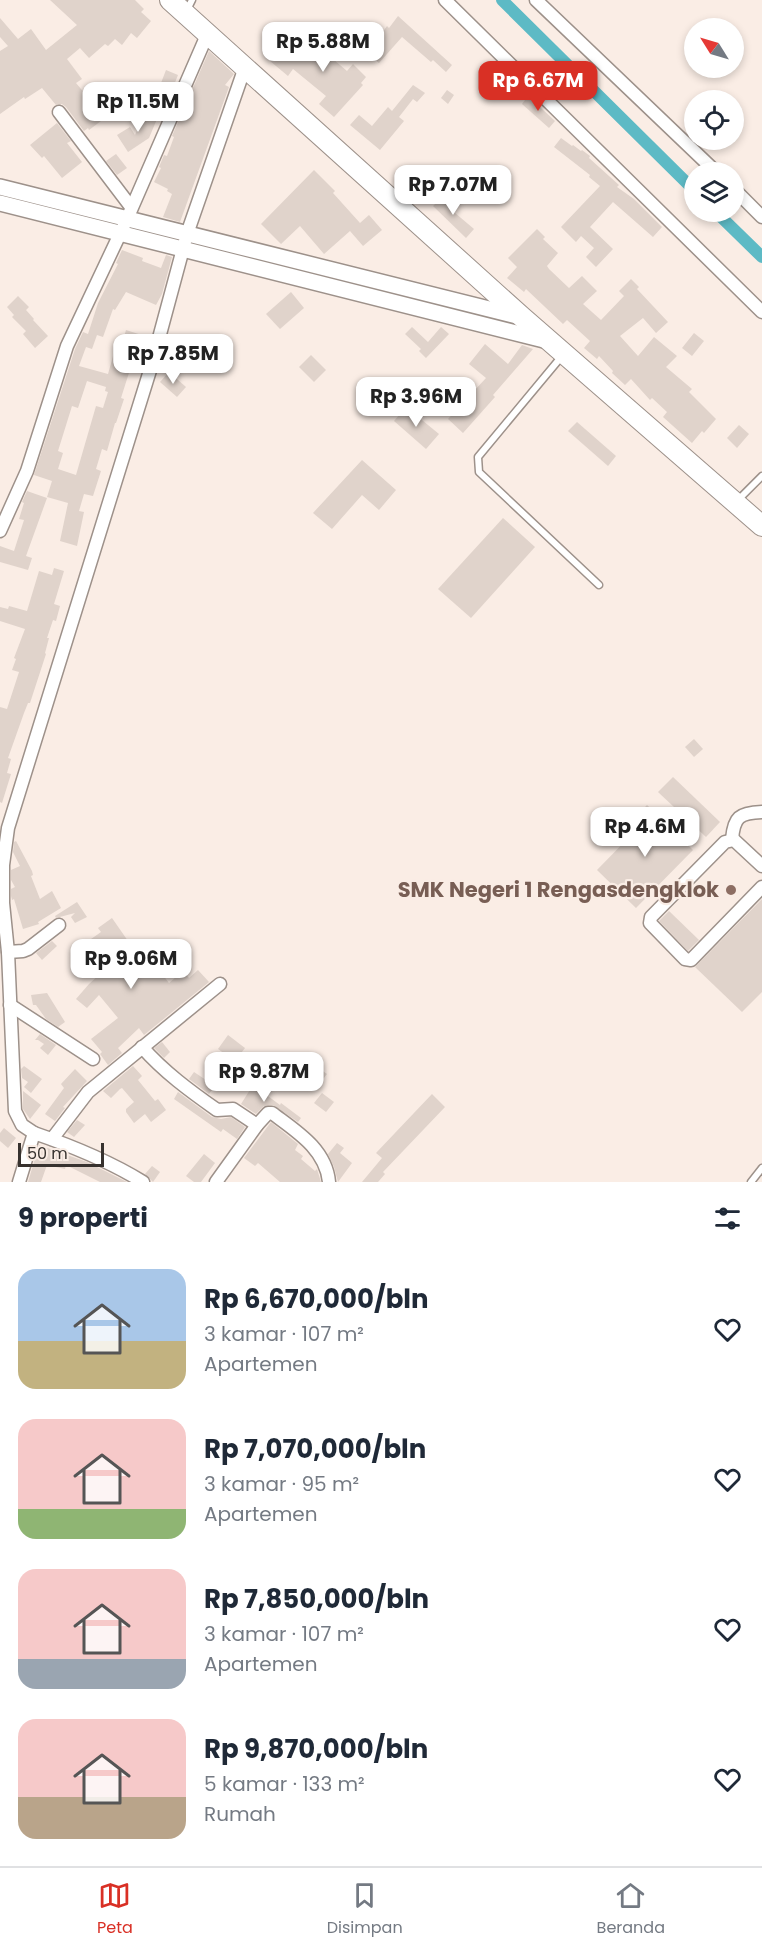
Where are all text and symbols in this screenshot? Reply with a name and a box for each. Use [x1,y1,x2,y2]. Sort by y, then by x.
north arrow [684,18,744,78]
map controls [684,18,744,222]
pin: Rp 5.88M [261,22,385,73]
text: Rp 5.88M [276,27,370,55]
pin: Rp 6.67M [476,61,600,112]
text: Rp 6.67M [492,66,584,94]
pin: Rp 11.5M [76,82,200,133]
text: Rp 11.5M [97,87,179,115]
button: locate [684,90,744,150]
button: layers [684,162,744,222]
pin: Rp 7.07M [391,165,515,216]
text: Rp 7.07M [408,170,498,198]
pin: Rp 7.85M [111,334,235,385]
text: Rp 7.85M [127,339,219,367]
pin: Rp 3.96M [354,377,478,428]
text: Rp 3.96M [370,382,462,410]
pin: Rp 4.6M [590,807,700,858]
text: Rp 4.6M [604,812,686,840]
place label: SMK Negeri 1 Rengasdengklok [398,875,719,904]
marker: SMK Negeri 1 Rengasdengklok [724,883,738,897]
pin: Rp 9.06M [69,939,193,990]
text: Rp 9.06M [85,944,177,972]
pin: Rp 9.87M [202,1052,326,1103]
text: Rp 9.87M [219,1057,309,1085]
scale bar [18,1140,104,1168]
text: 50 m [27,1142,68,1165]
text: 9 properti [18,1200,148,1236]
icon: filters [711,1202,744,1235]
text: Rp 6,670,000/bln [204,1281,429,1317]
icon: home [66,1293,138,1365]
icon: heart [711,1313,744,1346]
text: 3 kamar · 107 m² [204,1320,364,1348]
text: Apartemen [204,1350,317,1378]
text: Rp 7,070,000/bln [204,1431,426,1467]
icon: home [66,1443,138,1515]
icon: heart [711,1463,744,1496]
text: 3 kamar · 95 m² [204,1470,359,1498]
text: Apartemen [204,1500,317,1528]
text: Rp 7,850,000/bln [204,1581,429,1617]
icon: home [66,1593,138,1665]
icon: heart [711,1613,744,1646]
text: 3 kamar · 107 m² [204,1620,364,1648]
text: Apartemen [204,1650,317,1678]
text: Rp 9,870,000/bln [204,1731,428,1767]
icon: home [66,1743,138,1815]
icon: heart [711,1763,744,1796]
text: 5 kamar · 133 m² [204,1770,365,1798]
text: Rumah [204,1800,276,1828]
tab: Peta [97,1879,133,1940]
tab: Disimpan [327,1879,403,1940]
tab: Beranda [597,1879,665,1940]

